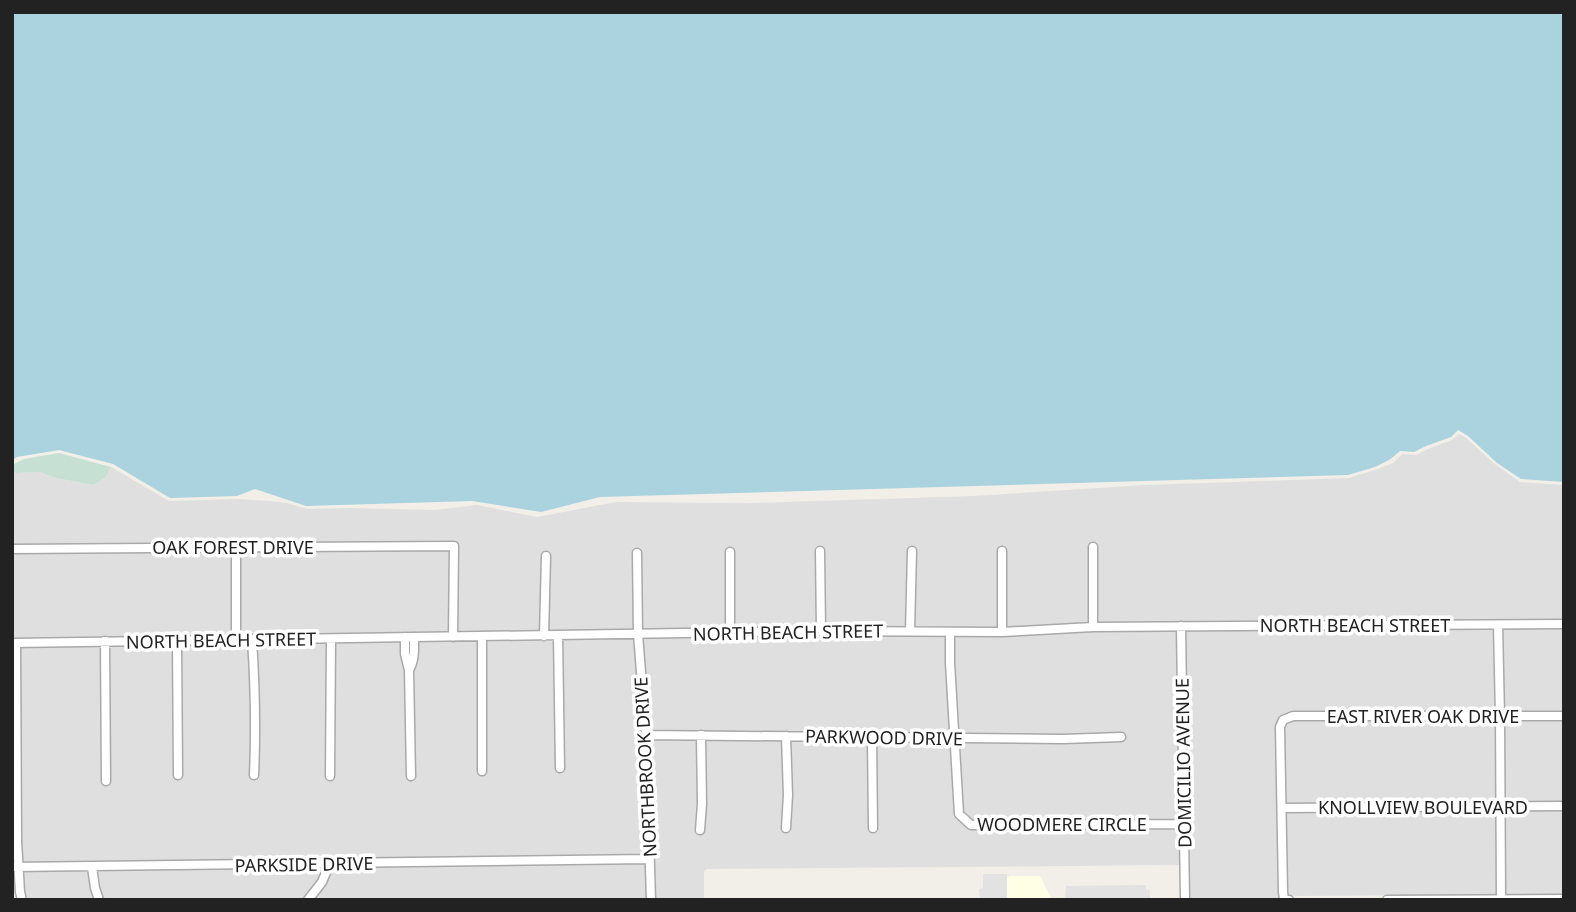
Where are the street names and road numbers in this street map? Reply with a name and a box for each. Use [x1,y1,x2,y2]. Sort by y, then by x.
street label: OAK FOREST DRIVE [152,535,314,559]
street label: NORTH BEACH STREET [1260,613,1450,637]
street label: NORTH BEACH STREET [693,618,883,646]
street label: NORTH BEACH STREET [126,626,316,654]
street label: NORTHBROOK DRIVE [628,676,662,858]
street label: DOMICILIO AVENUE [1170,678,1196,848]
street label: EAST RIVER OAK DRIVE [1327,704,1519,728]
street label: PARKWOOD DRIVE [805,724,963,750]
street label: KNOLLVIEW BOULEVARD [1318,795,1528,819]
street label: WOODMERE CIRCLE [977,812,1147,836]
street label: PARKSIDE DRIVE [234,851,374,877]

